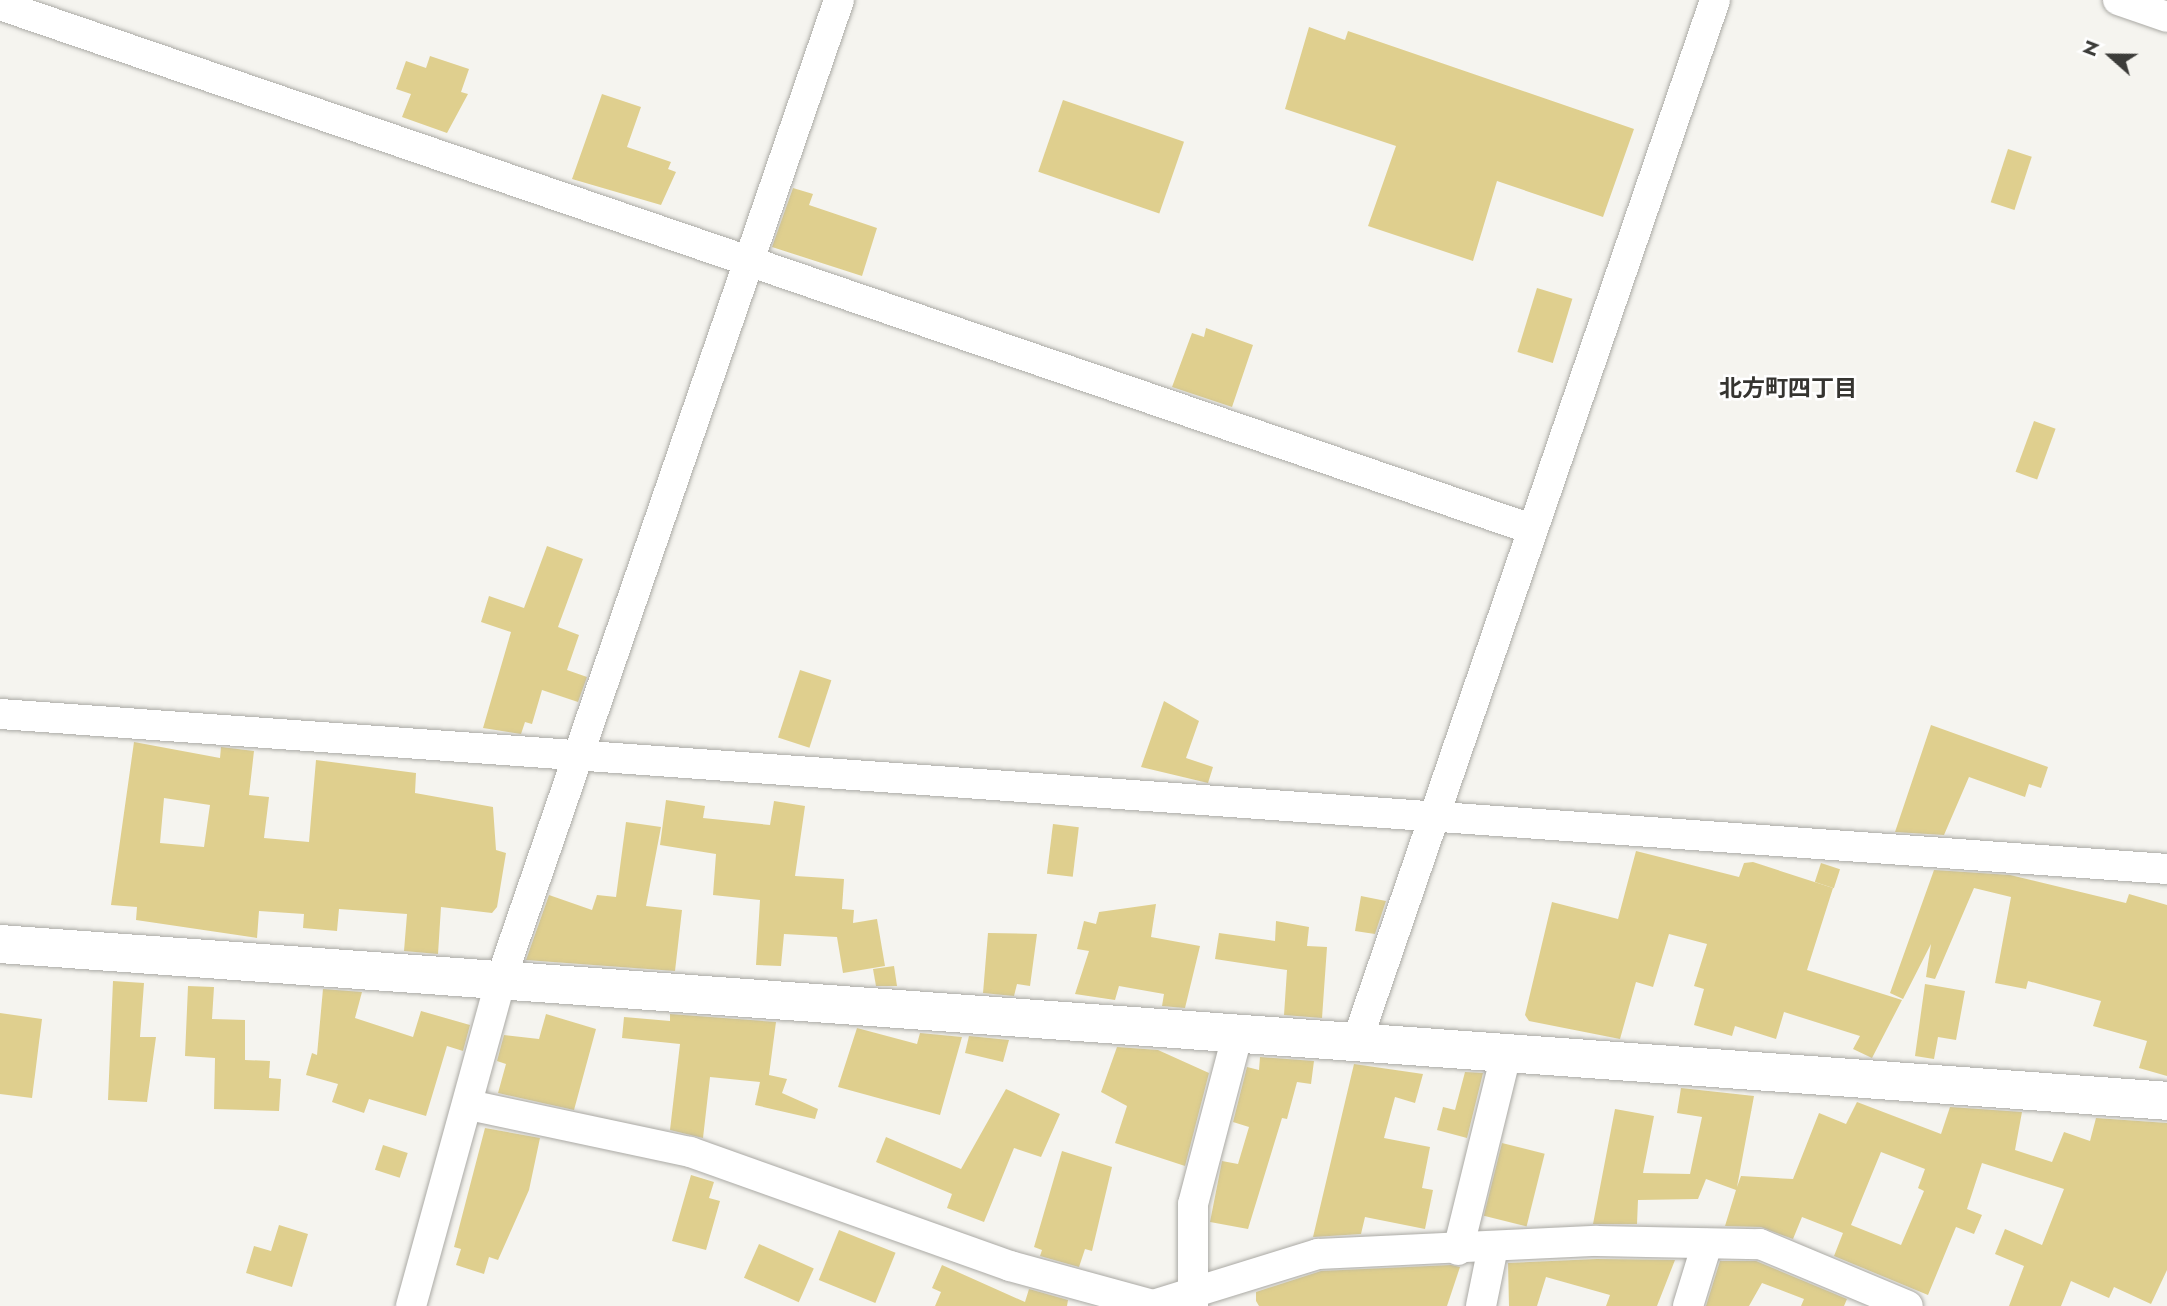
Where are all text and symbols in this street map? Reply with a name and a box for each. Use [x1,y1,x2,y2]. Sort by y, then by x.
north arrow [2076,21,2146,91]
text: N [2076,36,2106,60]
district label: 北方町四丁目 [1719,374,1857,402]

